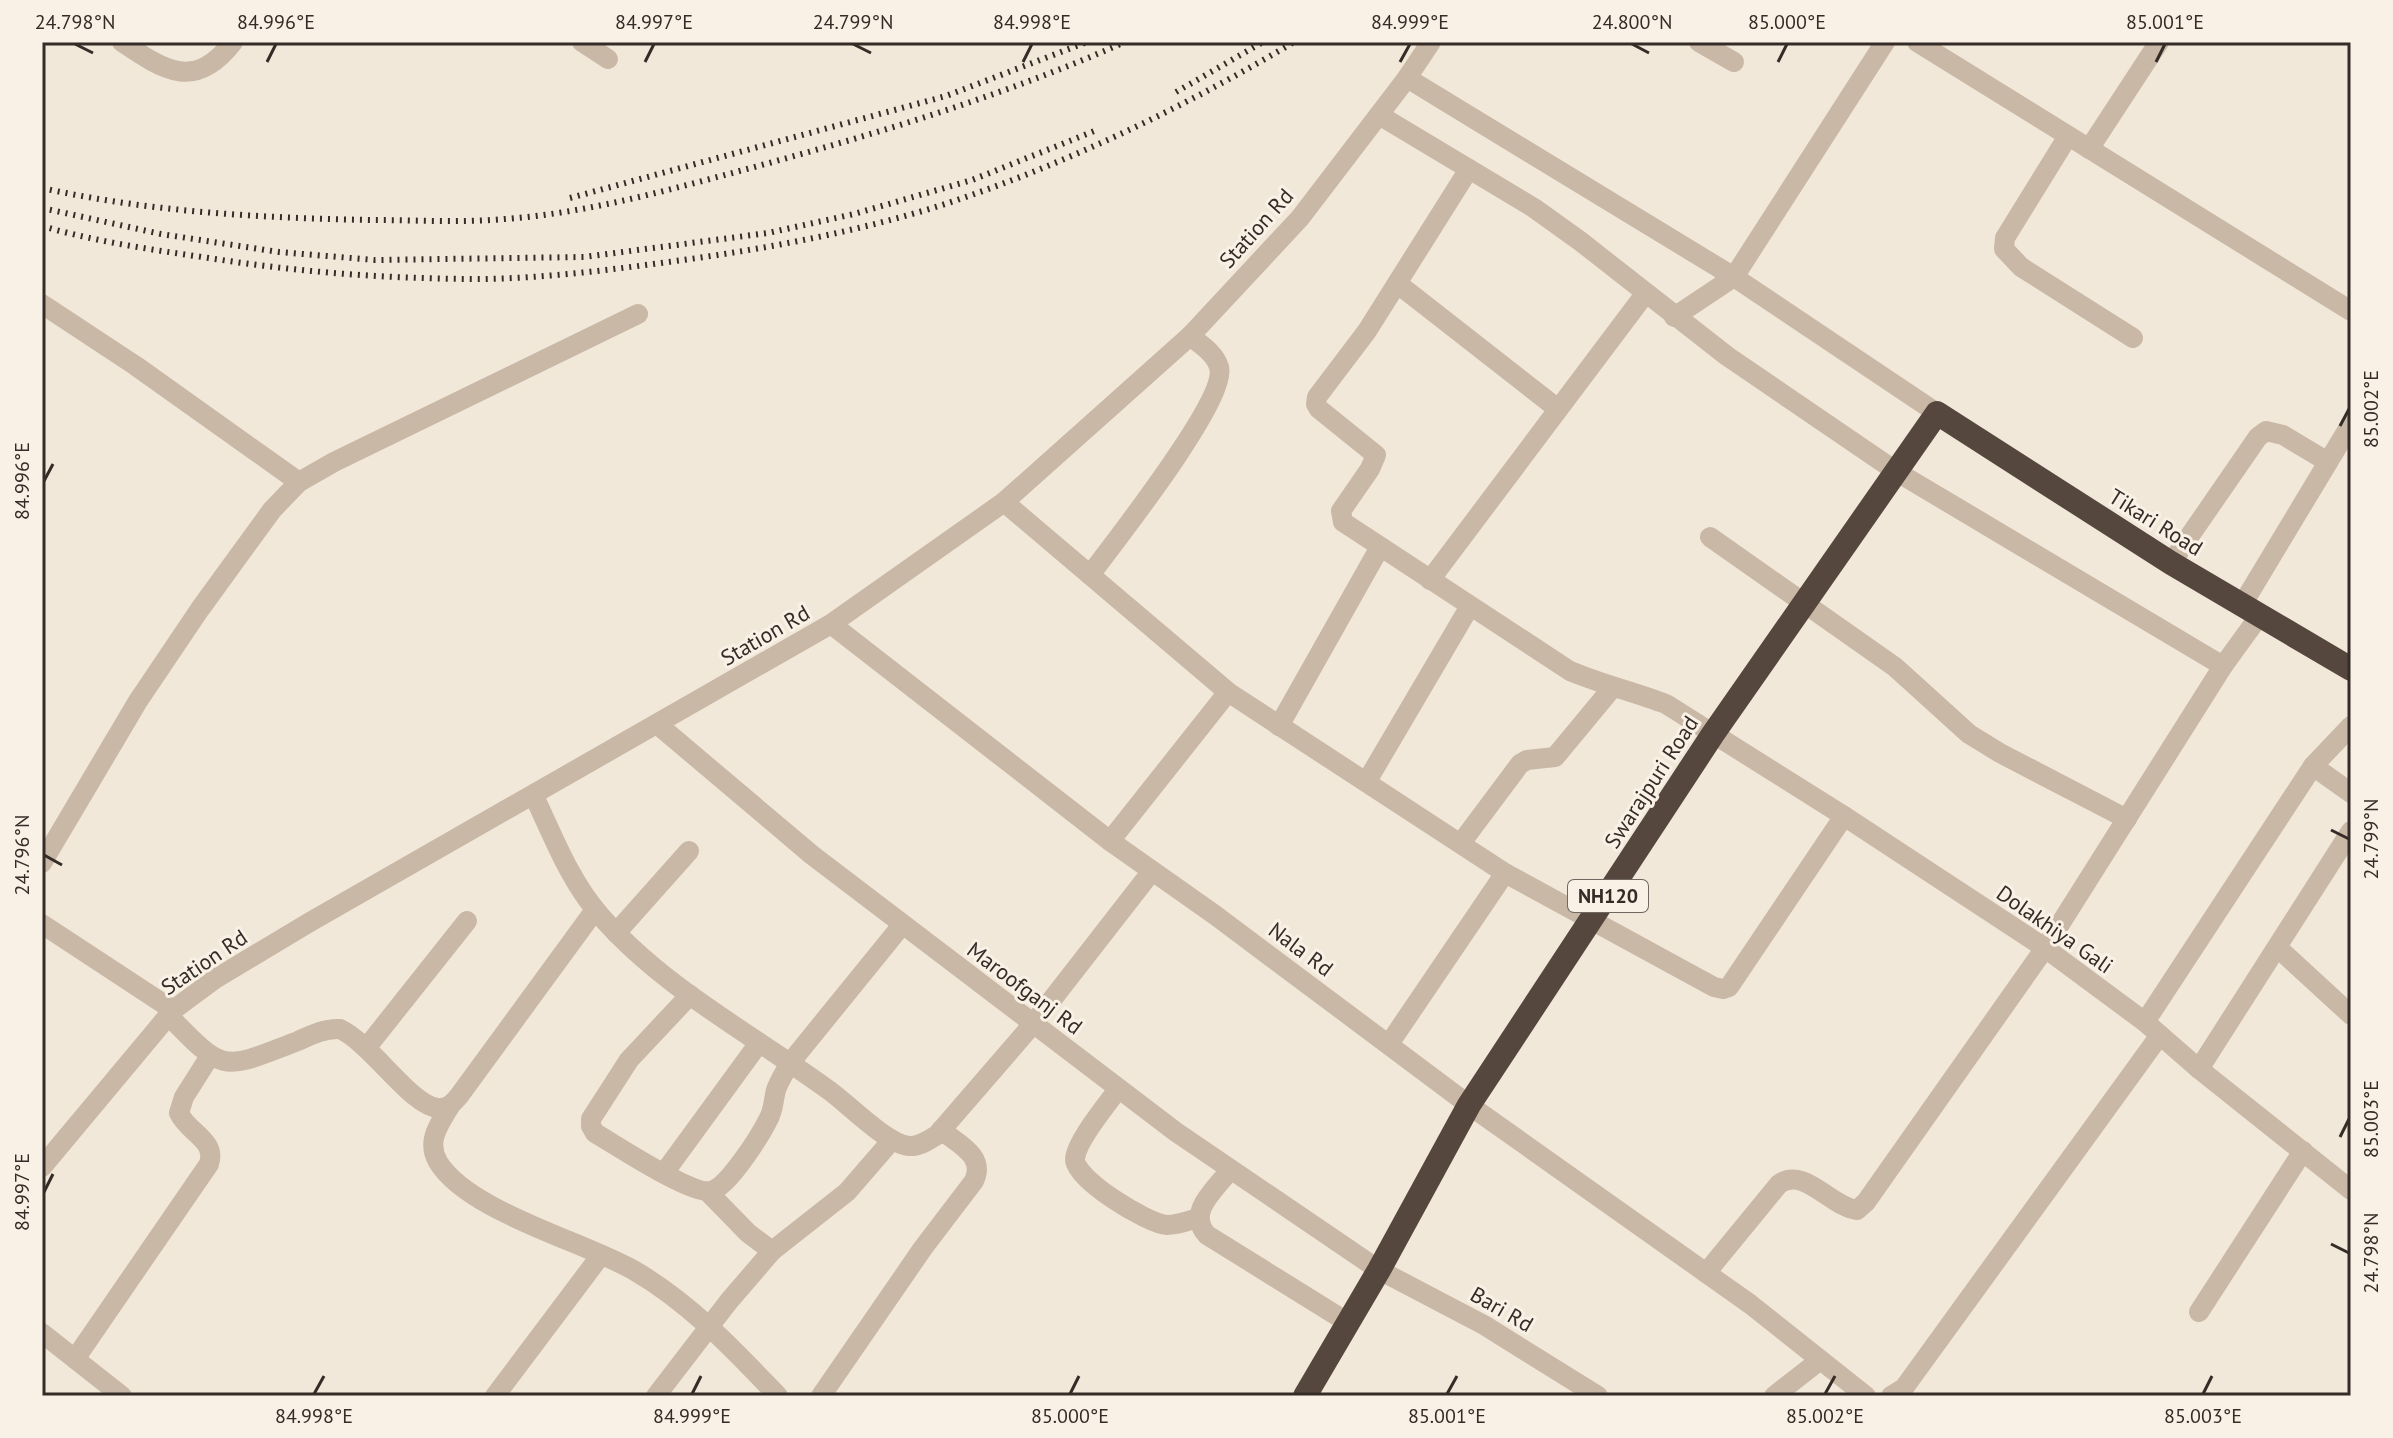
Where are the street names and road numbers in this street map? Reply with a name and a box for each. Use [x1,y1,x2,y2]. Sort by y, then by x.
street label: Station Rd [1213,182,1299,274]
street label: Tikari Road [2104,482,2208,562]
street label: Station Rd [716,598,814,672]
street label: Swarajpuri Road [1598,710,1704,854]
street label: Dolakhiya Gali [1991,879,2119,979]
road number: NH120 [1568,880,1648,912]
street label: Nala Rd [1263,916,1339,982]
street label: Station Rd [156,923,252,1001]
street label: Maroofganj Rd [962,935,1088,1041]
street label: Bari Rd [1466,1280,1538,1338]

